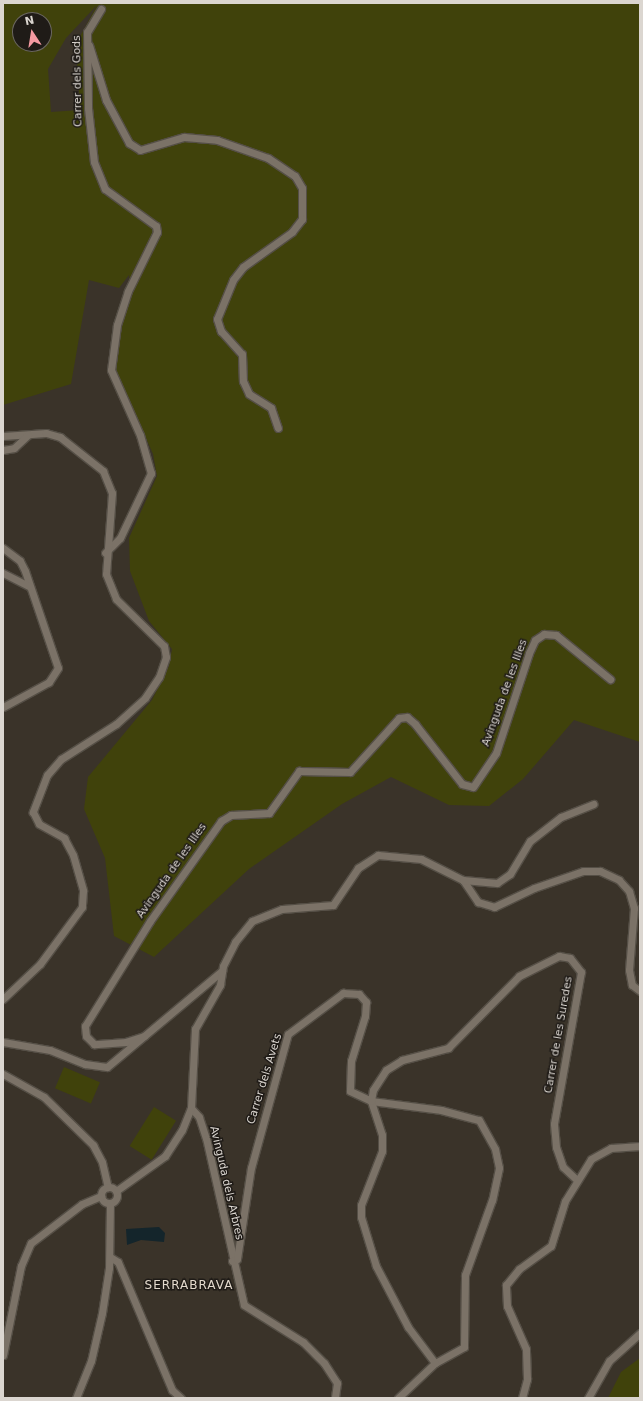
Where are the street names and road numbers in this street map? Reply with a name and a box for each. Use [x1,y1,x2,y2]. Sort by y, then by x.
street label: Carrer dels Gods [71,35,85,127]
street label: Avinguda de les Illes [480,638,530,748]
street label: Avinguda de les Illes [134,821,210,921]
street label: Carrer de les Suredes [542,975,576,1095]
street label: Carrer dels Avets [245,1032,285,1126]
street label: Avinguda dels Arbres [206,1125,246,1241]

